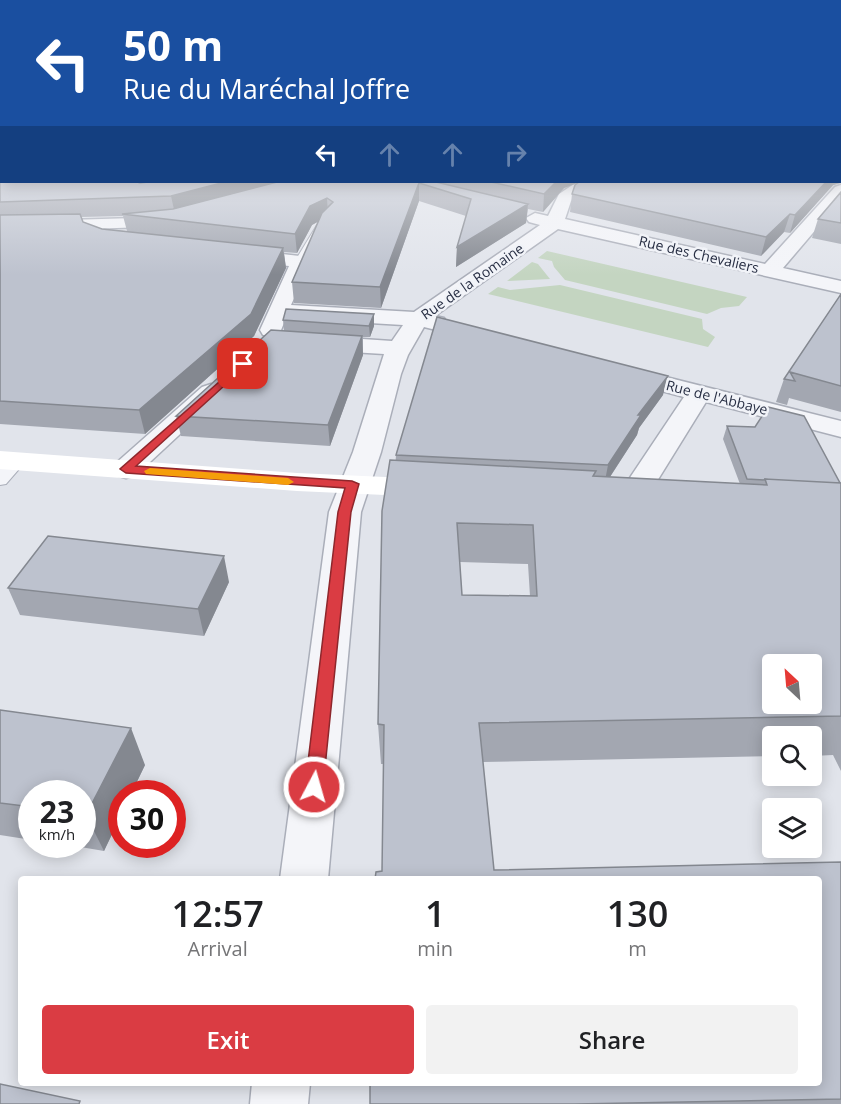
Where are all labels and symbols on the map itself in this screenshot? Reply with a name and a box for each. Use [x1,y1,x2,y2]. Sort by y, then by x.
street label: Rue des Chevaliers [637,231,761,277]
street label: Rue de la Romaine [417,238,527,324]
pin [217,338,268,389]
street label: Rue de l'Abbaye [664,375,770,419]
north arrow [762,654,822,714]
position arrow [282,755,346,819]
speed limit sign: 30 [108,780,186,858]

